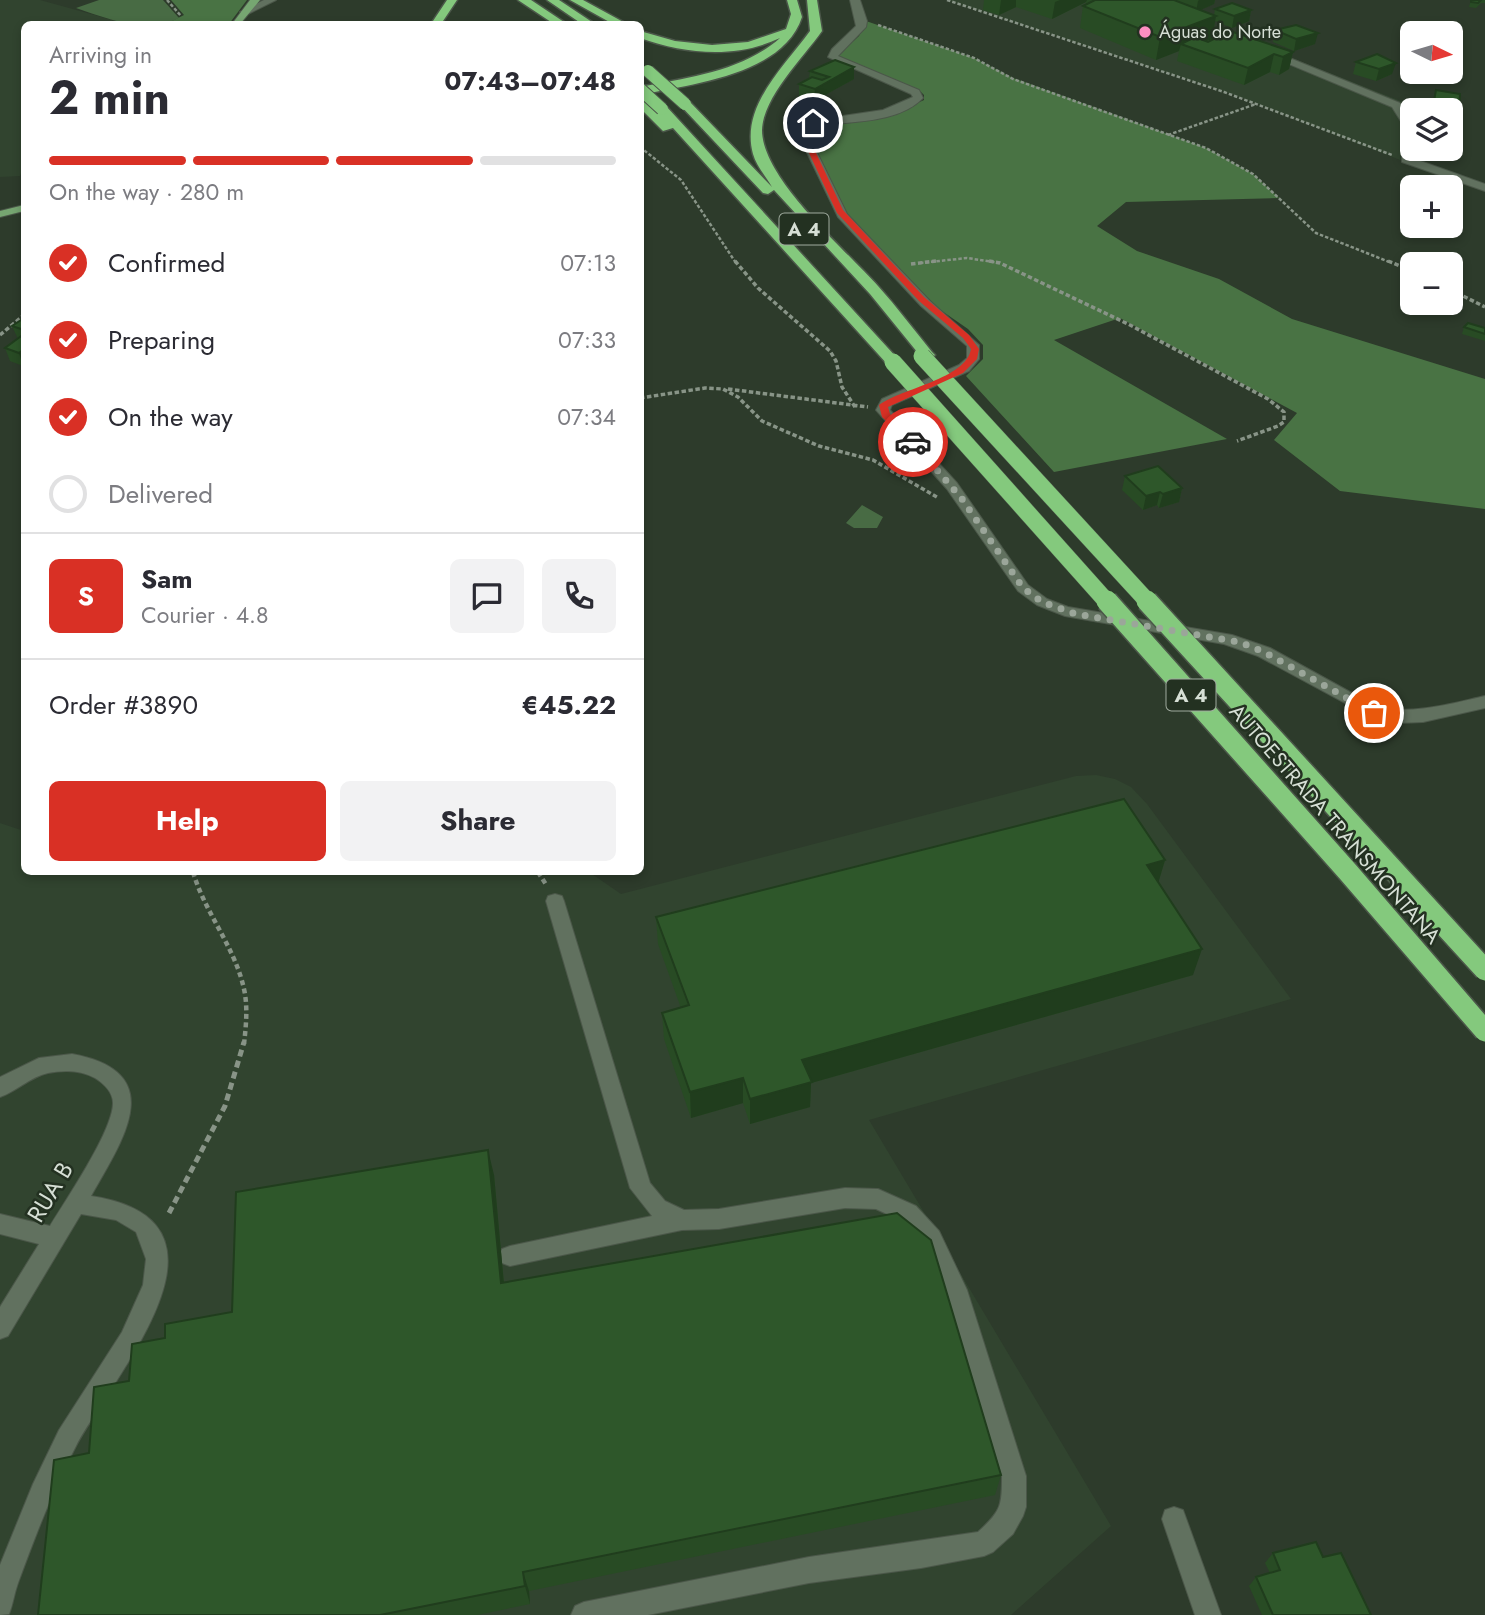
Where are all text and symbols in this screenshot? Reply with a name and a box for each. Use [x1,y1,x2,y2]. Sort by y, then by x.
place label: Águas do Norte [1159,19,1281,45]
north arrow [1400,21,1463,84]
map controls [1400,21,1463,315]
marker: Águas do Norte [1137,24,1153,40]
text: Arriving in [49,38,152,72]
text: 07:43–07:48 [444,62,616,100]
text: 2 min [49,65,170,131]
pin [783,93,843,153]
button: layers [1400,98,1463,161]
icon: home [794,104,832,142]
text: On the way · 280 m [49,175,244,209]
button: + [1400,175,1463,238]
road number: A 4 [780,214,828,244]
icon: check [49,244,87,282]
text: Confirmed [108,244,225,282]
text: 07:13 [560,246,616,280]
button: − [1400,252,1463,315]
icon: check [49,321,87,359]
text: Preparing [108,321,215,359]
text: 07:33 [558,323,616,357]
icon: check [49,398,87,436]
text: On the way [108,398,233,436]
text: 07:34 [557,400,616,434]
courier [878,407,948,477]
icon: car [894,423,932,461]
text: Delivered [108,475,213,513]
button: chat [450,559,524,633]
button: phone [542,559,616,633]
text: Sam [141,560,193,598]
text: S [78,577,94,615]
text: Courier · 4.8 [141,598,269,632]
road number: A 4 [1166,680,1216,710]
pin [1344,683,1404,743]
text: Order #3890 [49,686,198,724]
text: €45.22 [522,686,616,724]
icon: bag [1355,694,1393,732]
street label: AUTOESTRADA TRANSMONTANA [1222,697,1448,951]
button: Help [49,781,326,861]
button: Share [340,781,616,861]
street label: RUA B [18,1155,82,1229]

